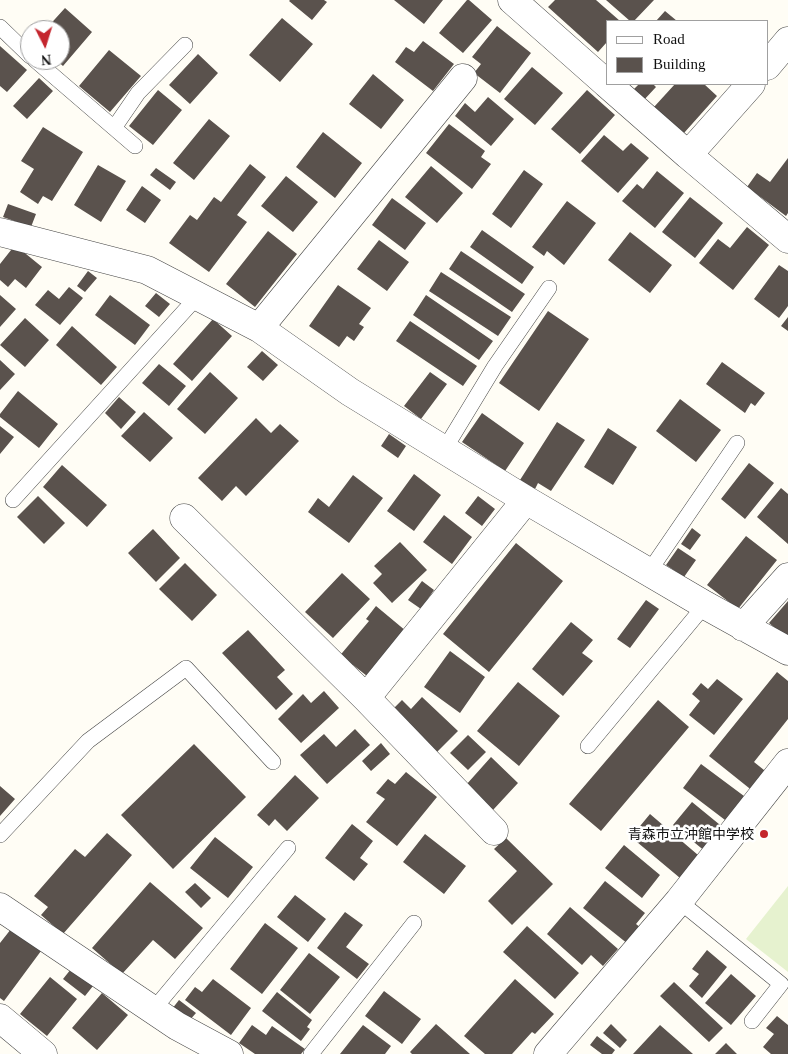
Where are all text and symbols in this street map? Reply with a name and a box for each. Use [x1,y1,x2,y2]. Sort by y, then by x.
north arrow [20,20,70,70]
legend [606,20,768,85]
text: Road [653,31,685,47]
text: N [41,52,52,67]
text: Building [653,56,706,72]
place label: 青森市立沖館中学校 [628,826,754,842]
marker: 青森市立沖館中学校 [758,828,770,840]

